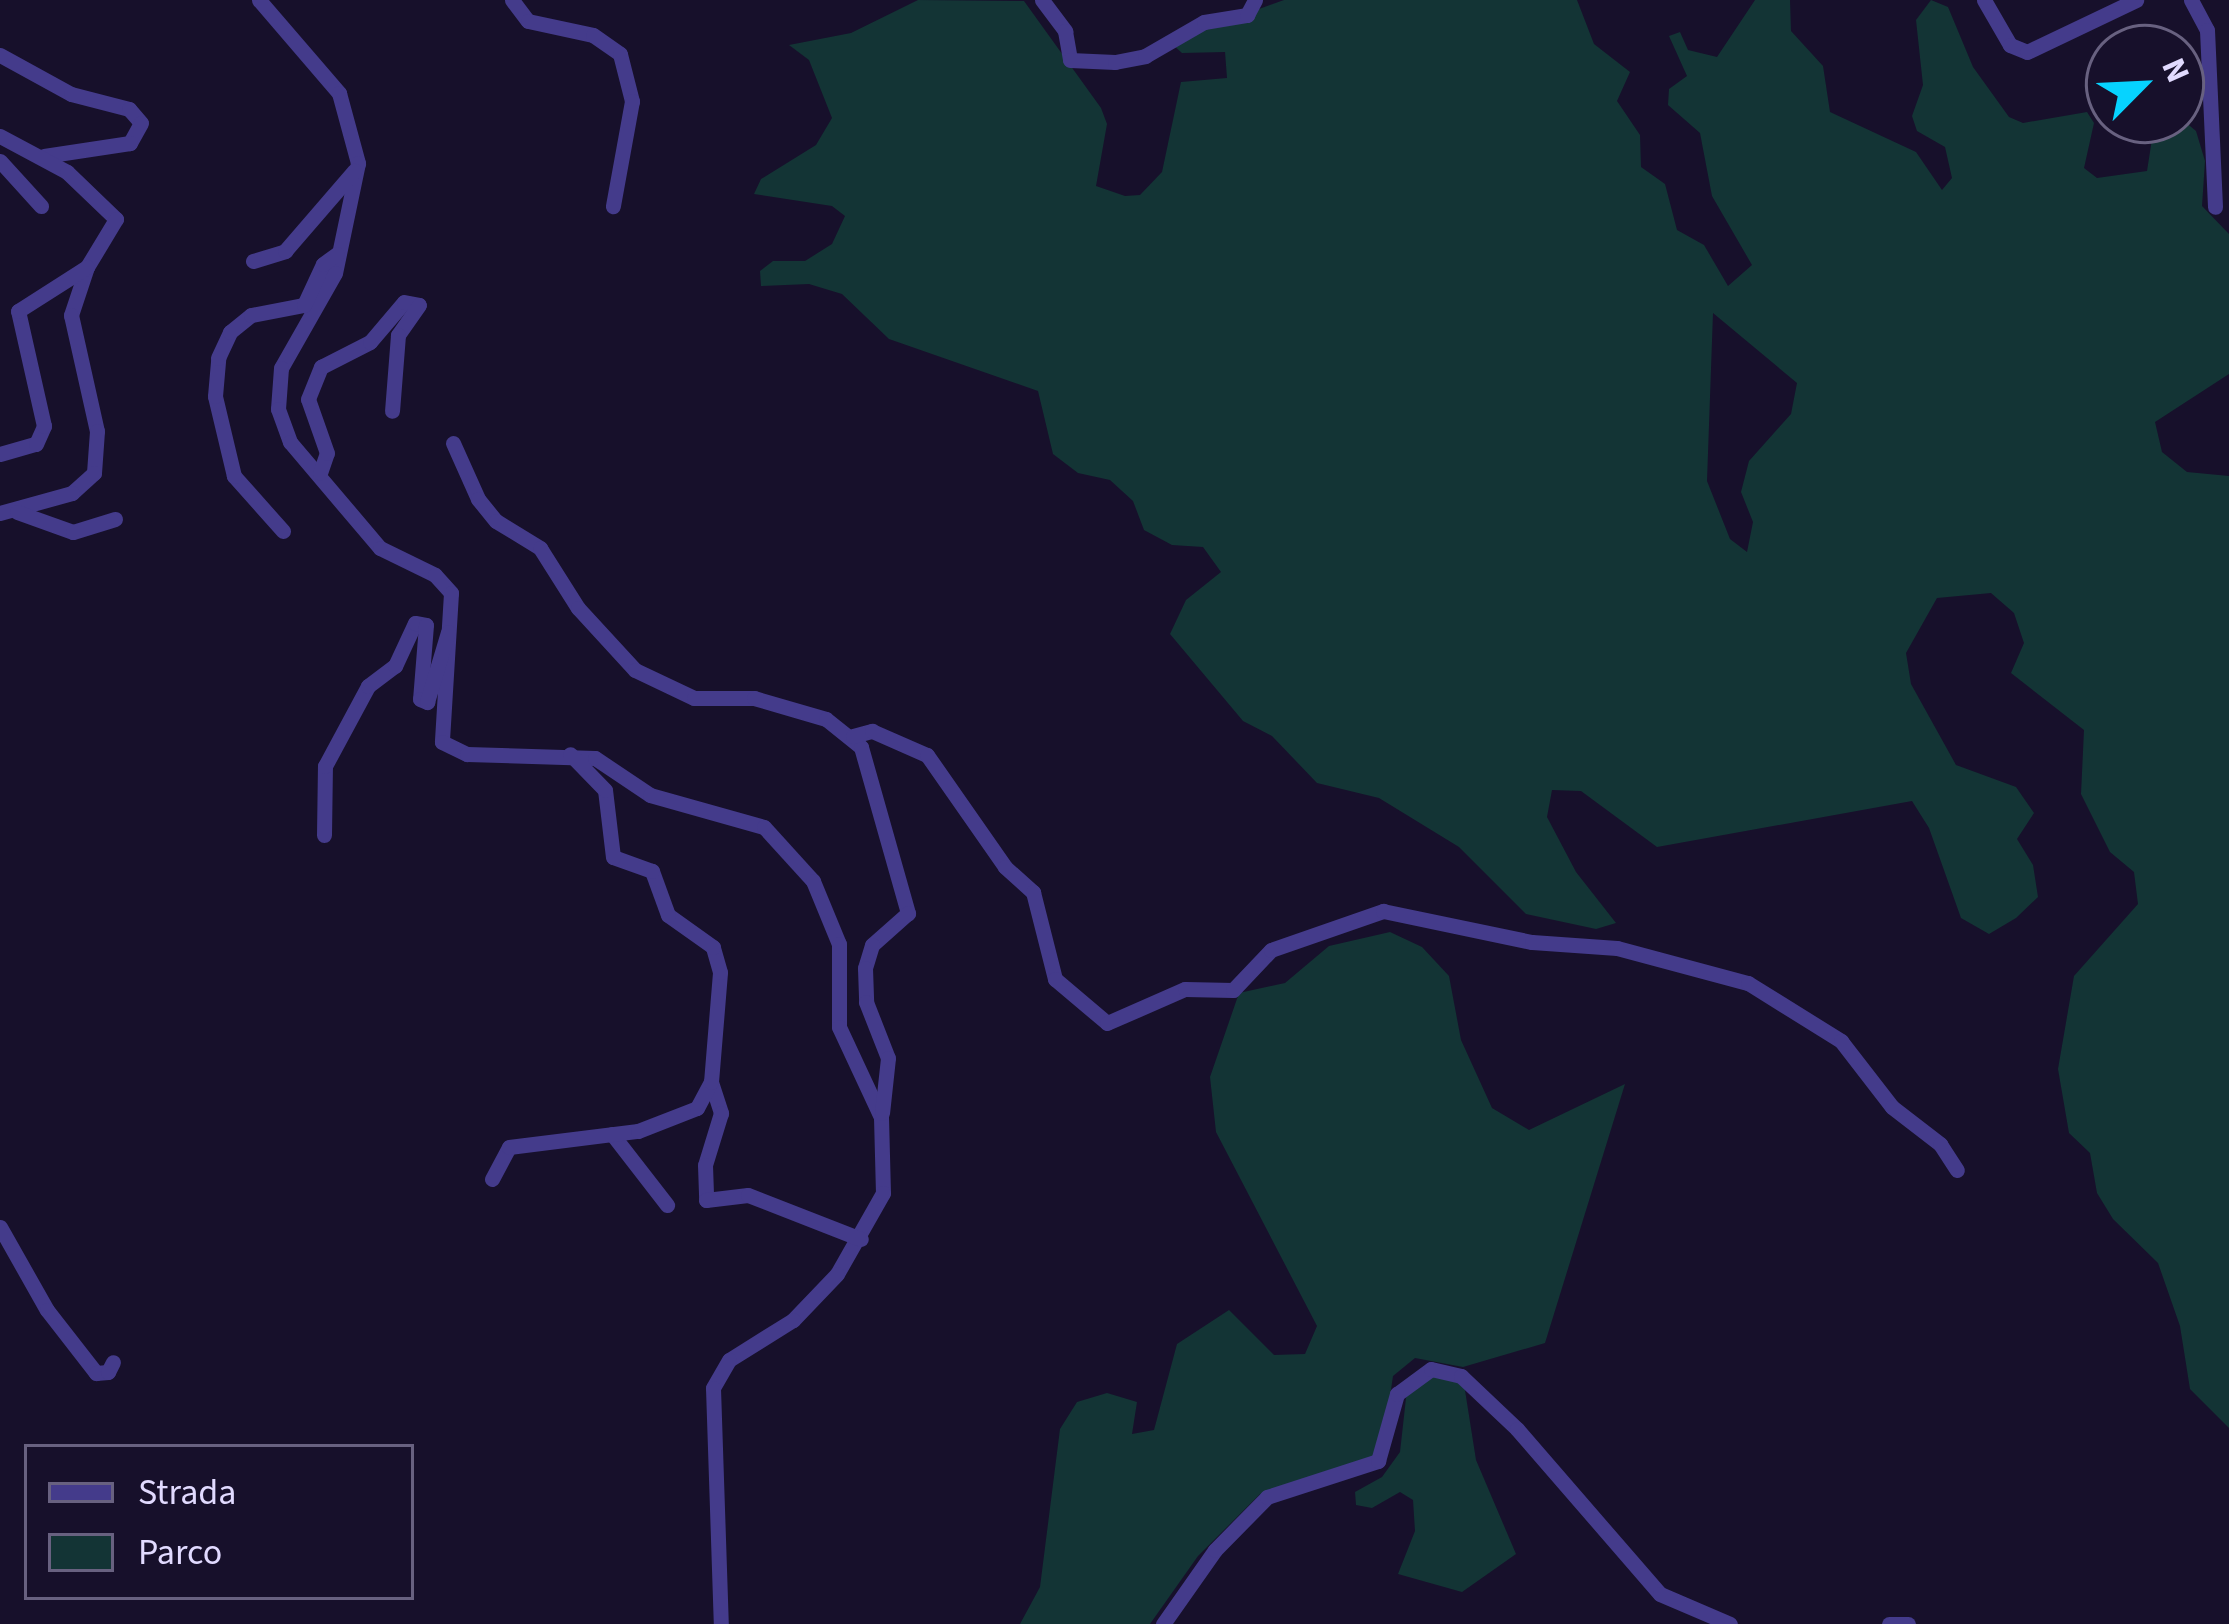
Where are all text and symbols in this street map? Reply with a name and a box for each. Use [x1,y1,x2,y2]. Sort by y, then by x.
north arrow [2085,24,2205,144]
text: N [2150,51,2202,90]
legend [24,1444,414,1600]
text: Strada [138,1467,236,1518]
text: Parco [138,1527,222,1578]

